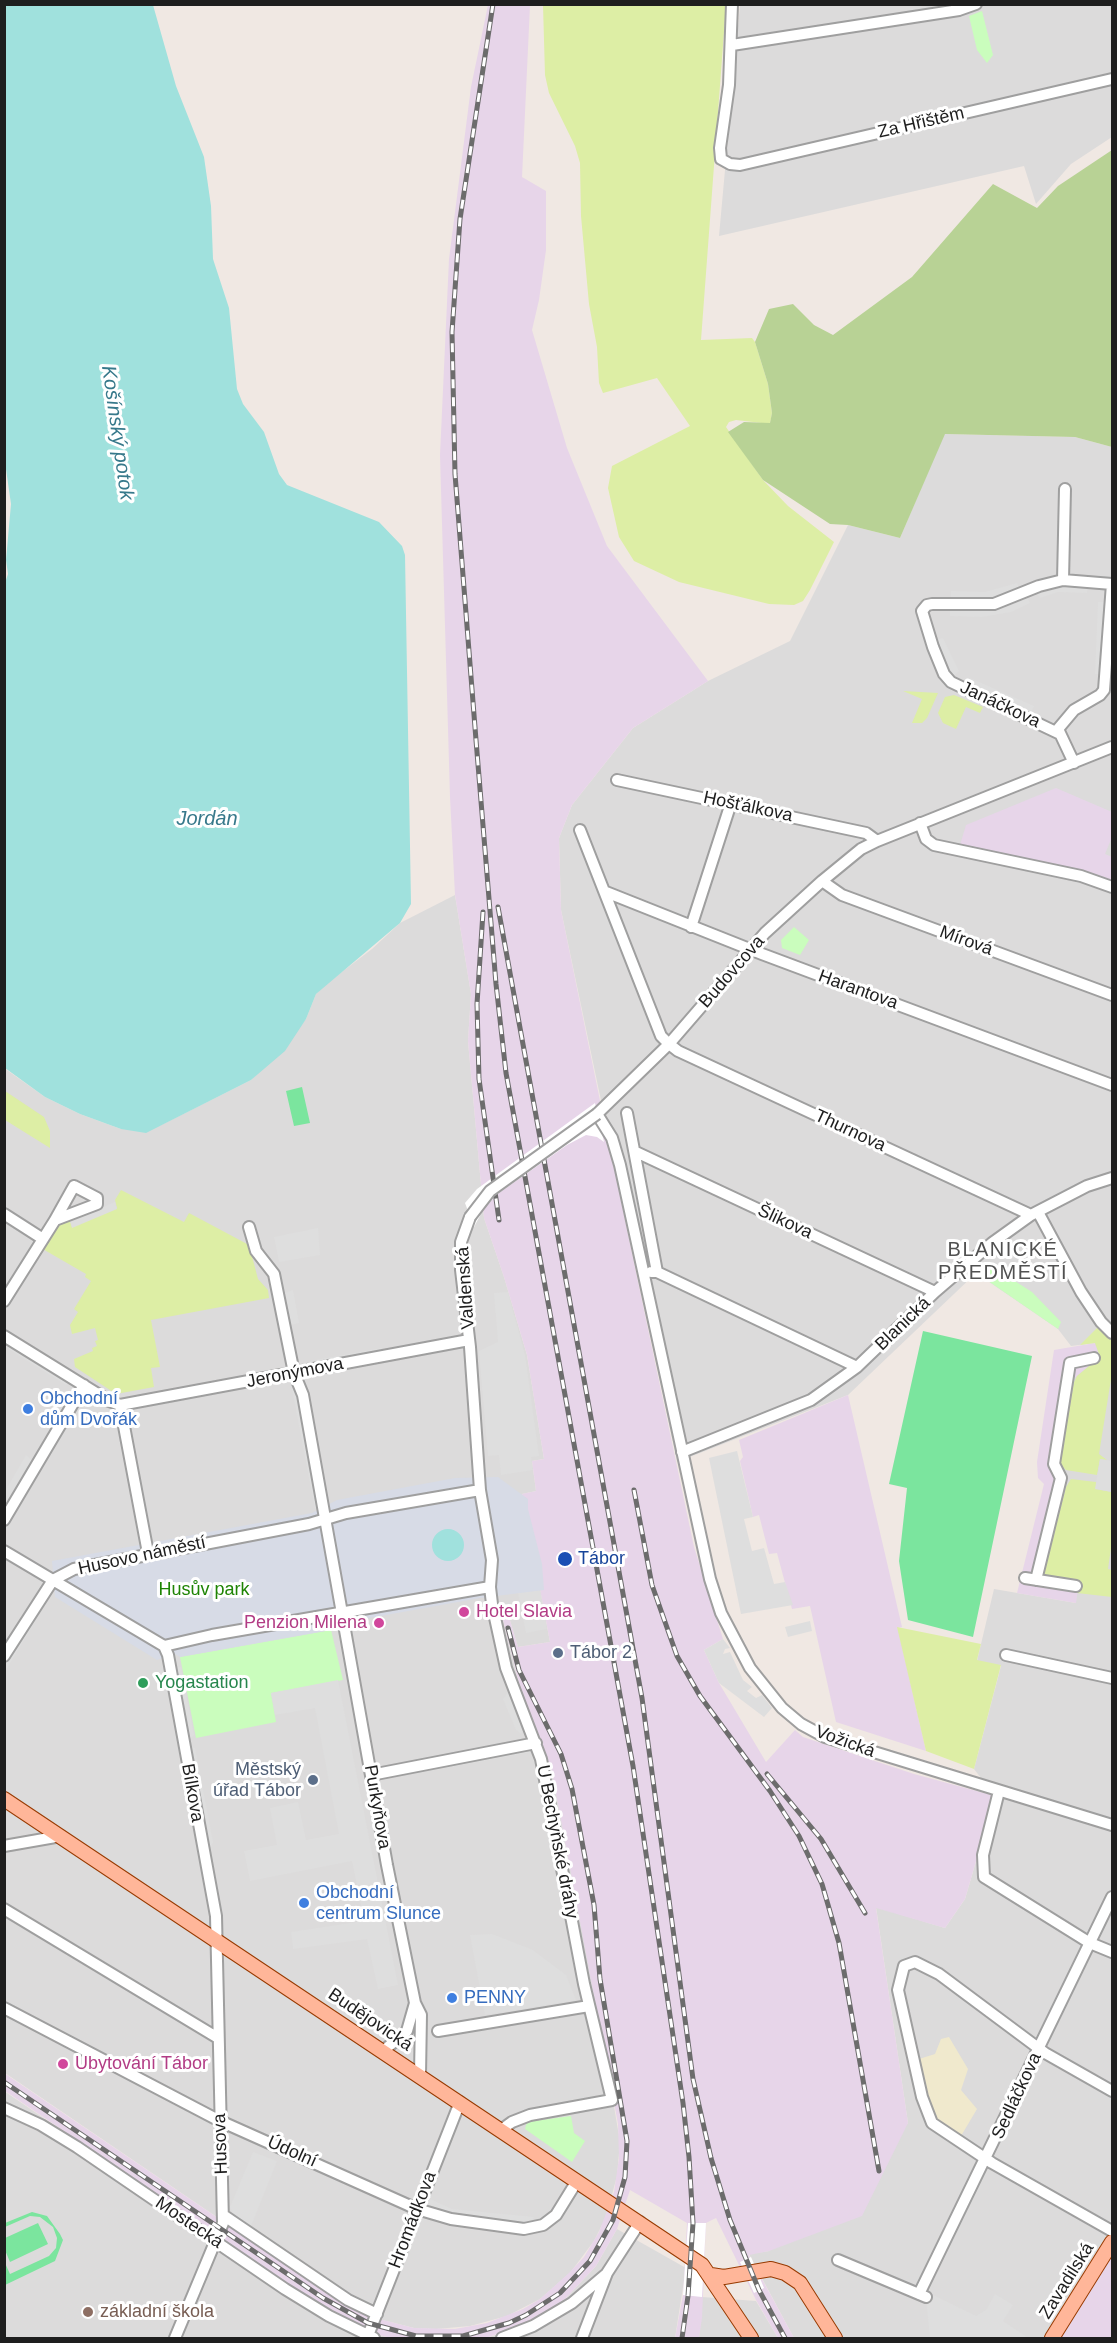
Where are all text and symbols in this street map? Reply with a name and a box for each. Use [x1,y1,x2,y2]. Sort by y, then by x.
street label: Za Hřištěm [876,103,966,143]
water label: Košínský potok [96,364,138,502]
street label: Janáčkova [956,677,1044,733]
street label: Hošťálkova [701,787,795,827]
water label: Jordán [176,807,238,831]
street label: Mírová [936,921,996,961]
street label: Budovcova [695,931,769,1013]
street label: Harantova [815,966,901,1014]
street label: Thurnova [811,1105,889,1157]
street label: Šlikova [754,1200,816,1244]
district label: BLANICKÉ PŘEDMĚSTÍ [938,1238,1068,1285]
street label: Valdenská [452,1246,480,1330]
street label: Blanická [871,1293,935,1355]
street label: Jeronýmova [245,1353,345,1393]
place label: Obchodní dům Dvořák [40,1388,137,1430]
marker: Obchodní dům Dvořák [21,1402,35,1416]
street label: Husovo náměstí [76,1532,208,1580]
place label: Tábor [578,1548,625,1570]
marker: Tábor [556,1550,574,1568]
park label: Husův park [158,1579,250,1601]
place label: Hotel Slavia [476,1601,572,1623]
marker: Hotel Slavia [457,1605,471,1619]
place label: Penzion Milena [244,1612,367,1634]
marker: Penzion Milena [372,1616,386,1630]
place label: Tábor 2 [570,1642,632,1664]
marker: Tábor 2 [551,1646,565,1660]
place label: Yogastation [155,1672,248,1694]
marker: Yogastation [136,1676,150,1690]
street label: Vožická [812,1721,878,1763]
place label: Městský úřad Tábor [213,1759,301,1802]
street label: Bílkova [176,1762,208,1824]
street label: Purkyňova [359,1763,395,1851]
street label: U Bechyňské dráhy [532,1763,582,1921]
marker: Městský úřad Tábor [306,1773,320,1787]
place label: Obchodní centrum Slunce [316,1882,441,1924]
marker: Obchodní centrum Slunce [297,1896,311,1910]
street label: Budějovická [324,1984,416,2056]
place label: PENNY [464,1987,526,2009]
marker: PENNY [445,1991,459,2005]
street label: Sedláčkova [988,2049,1046,2143]
place label: Ubytování Tábor [75,2053,208,2075]
marker: Ubytování Tábor [56,2057,70,2071]
street label: Husova [209,2113,233,2175]
street label: Údolní [264,2132,320,2172]
street label: Hromádkova [385,2168,441,2272]
street label: Mostecká [151,2193,227,2253]
street label: Zavadilská [1035,2239,1099,2323]
place label: základní škola [100,2301,214,2323]
marker: základní škola [81,2305,95,2319]

